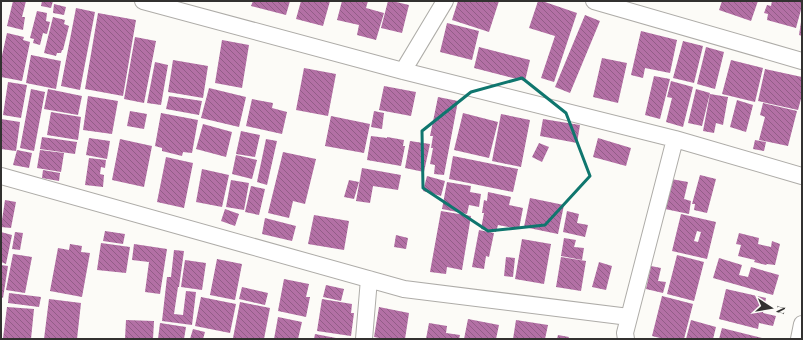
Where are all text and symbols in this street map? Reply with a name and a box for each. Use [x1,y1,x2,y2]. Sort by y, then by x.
north arrow [751,288,791,328]
text: N [773,305,789,316]

